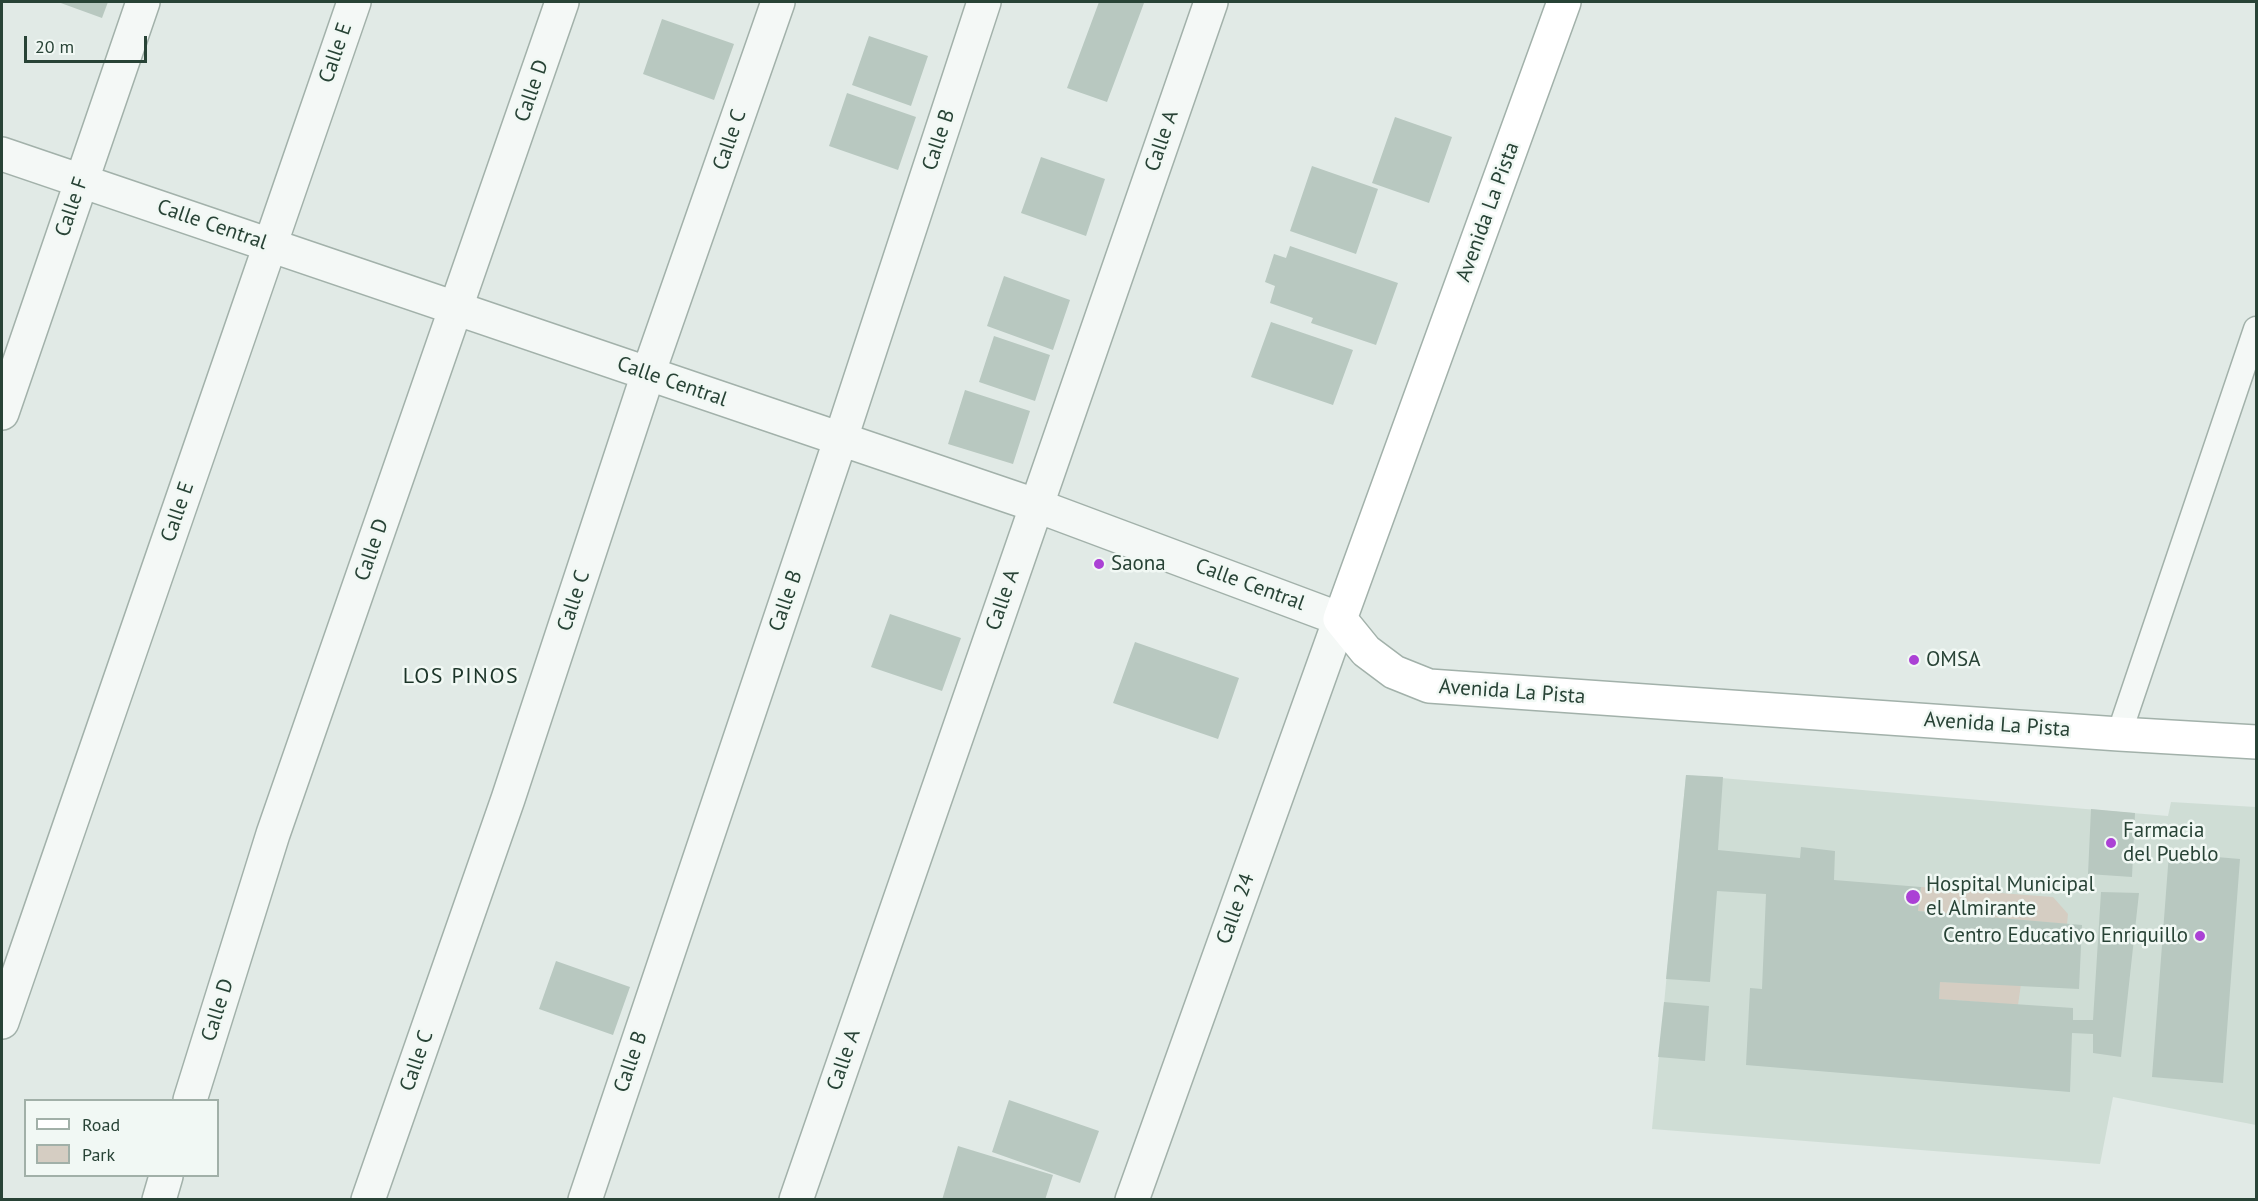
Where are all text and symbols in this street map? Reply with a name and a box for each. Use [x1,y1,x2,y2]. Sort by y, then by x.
street label: Calle E [314,20,358,86]
scale bar [27,24,150,62]
text: 20 m [35,35,74,58]
street label: Calle D [510,56,554,126]
street label: Calle C [708,106,752,174]
street label: Calle B [917,106,961,174]
street label: Calle A [1140,107,1184,175]
street label: Avenida La Pista [1451,139,1525,285]
street label: Calle F [50,174,94,240]
street label: Calle Central [154,194,270,256]
street label: Calle Central [614,351,730,413]
street label: Calle E [156,479,200,545]
street label: Calle D [350,515,394,585]
place label: Saona [1111,551,1166,577]
street label: Calle Central [1192,554,1308,616]
marker: Saona [1092,557,1106,571]
street label: Calle A [981,566,1025,634]
street label: Calle C [552,567,596,635]
street label: Calle B [764,567,808,635]
place label: OMSA [1926,647,1980,673]
marker: OMSA [1907,653,1921,667]
district label: LOS PINOS [403,664,519,690]
street label: Avenida La Pista [1438,674,1586,710]
street label: Avenida La Pista [1923,707,2071,743]
place label: Farmacia del Pueblo [2123,818,2218,868]
marker: Farmacia del Pueblo [2104,836,2118,850]
street label: Calle 24 [1212,870,1260,948]
place label: Hospital Municipal el Almirante [1926,872,2095,922]
marker: Hospital Municipal el Almirante [1904,888,1922,906]
place label: Centro Educativo Enriquillo [1943,923,2188,949]
marker: Centro Educativo Enriquillo [2193,929,2207,943]
street label: Calle D [197,976,239,1044]
street label: Calle A [822,1026,866,1094]
street label: Calle C [395,1027,439,1095]
street label: Calle B [609,1028,653,1096]
legend [24,1099,219,1177]
text: Road [82,1113,120,1136]
text: Park [82,1143,115,1166]

